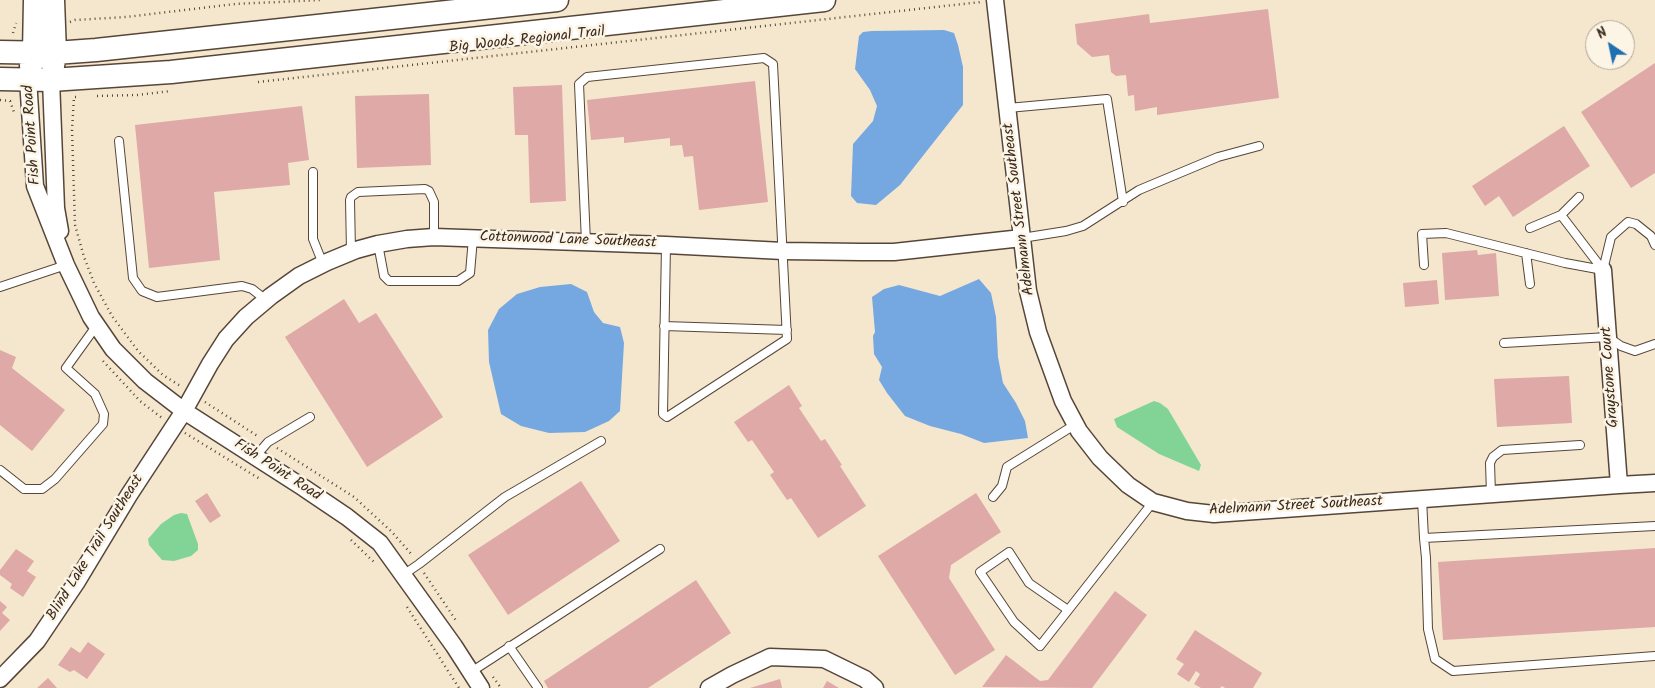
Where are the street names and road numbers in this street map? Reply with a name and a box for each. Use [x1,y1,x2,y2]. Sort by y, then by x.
street label: Big Woods Regional Trail [448,24,606,58]
street label: Fish Point Road [21,84,45,186]
street label: Adelmann Street Southeast [1000,122,1040,296]
street label: Cottonwood Lane Southeast [479,229,657,253]
street label: Graystone Court [1598,326,1624,428]
street label: Fish Point Road [230,436,324,506]
street label: Blind Lake Trail Southeast [44,472,148,624]
street label: Adelmann Street Southeast [1209,493,1383,521]

